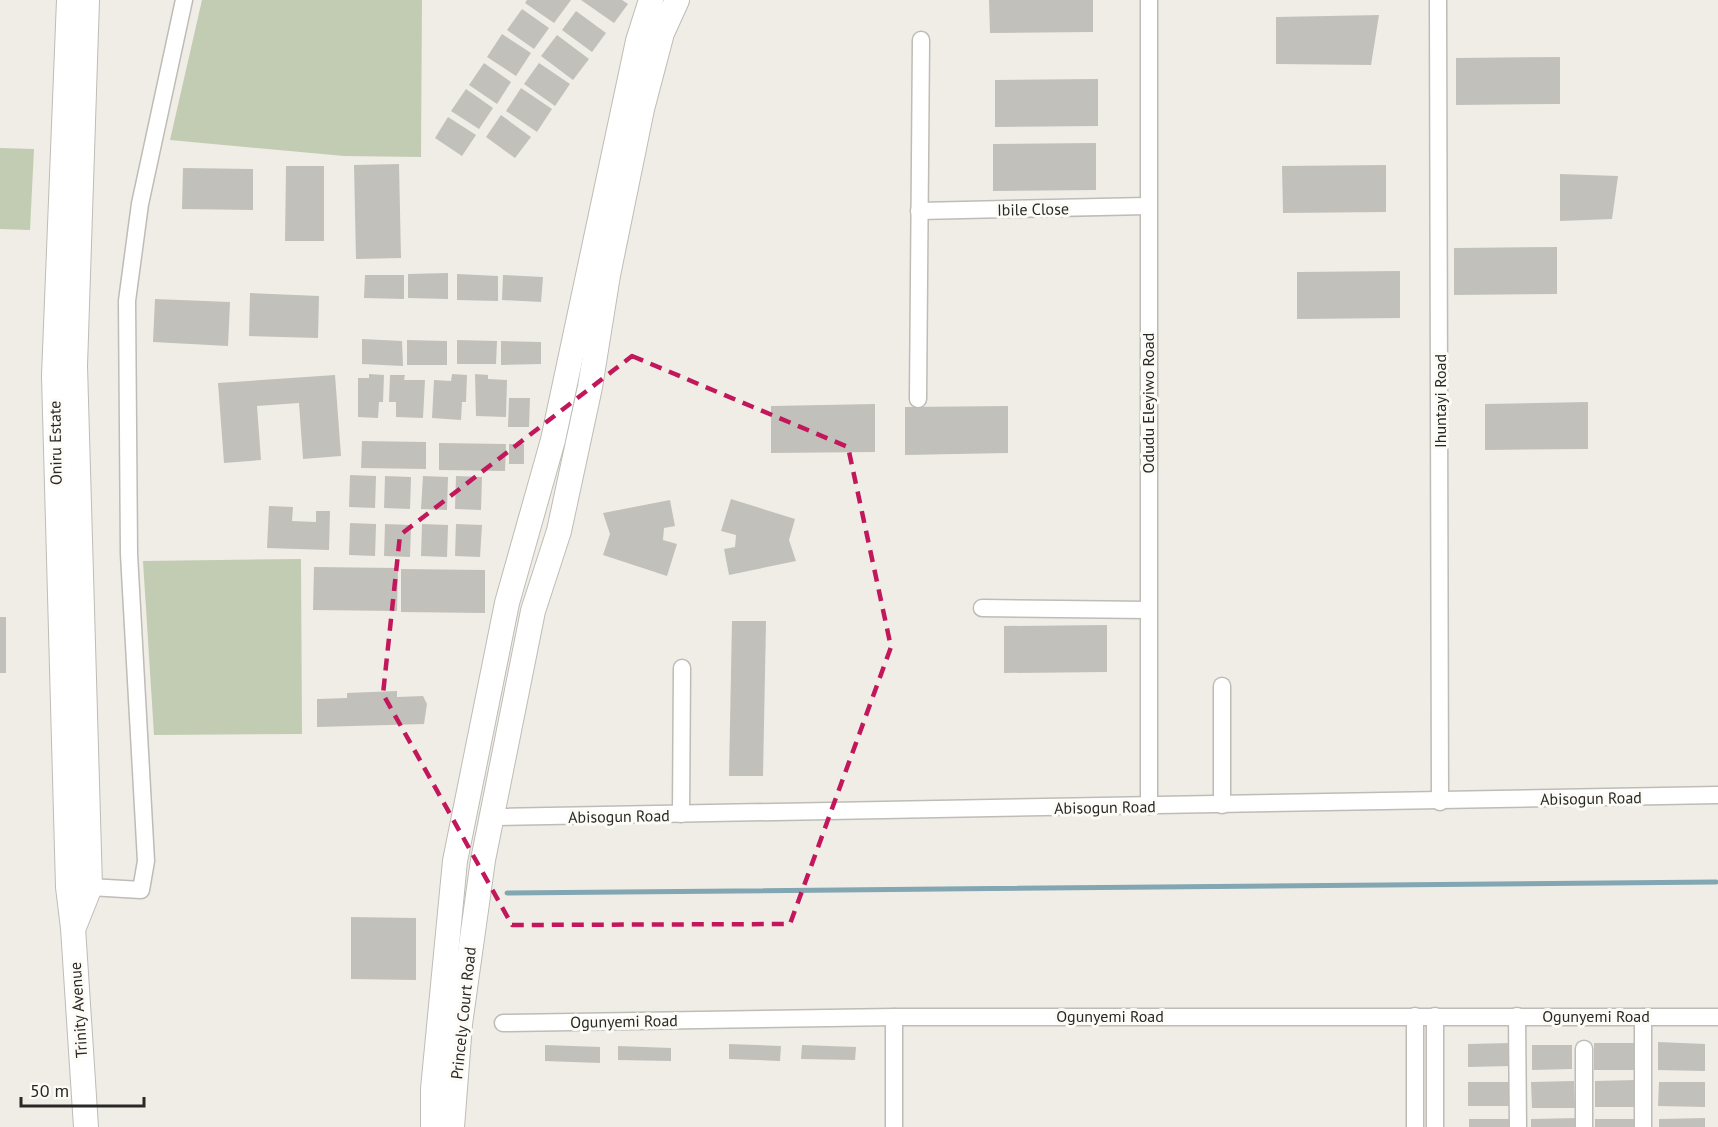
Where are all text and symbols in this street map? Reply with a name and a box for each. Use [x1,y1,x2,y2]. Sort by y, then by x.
street label: Ibile Close [997,198,1069,220]
street label: Odudu Eleyiwo Road [1138,333,1158,473]
street label: Ihuntayi Road [1430,354,1450,448]
street label: Oniru Estate [44,401,66,485]
street label: Abisogun Road [1540,787,1642,809]
street label: Abisogun Road [1054,796,1156,818]
street label: Abisogun Road [568,805,670,827]
street label: Princely Court Road [446,946,480,1080]
street label: Trinity Avenue [65,961,91,1059]
street label: Ogunyemi Road [1056,1006,1164,1026]
street label: Ogunyemi Road [1542,1006,1650,1026]
street label: Ogunyemi Road [570,1010,678,1032]
scale bar [21,1070,144,1108]
text: 50 m [30,1079,69,1102]

